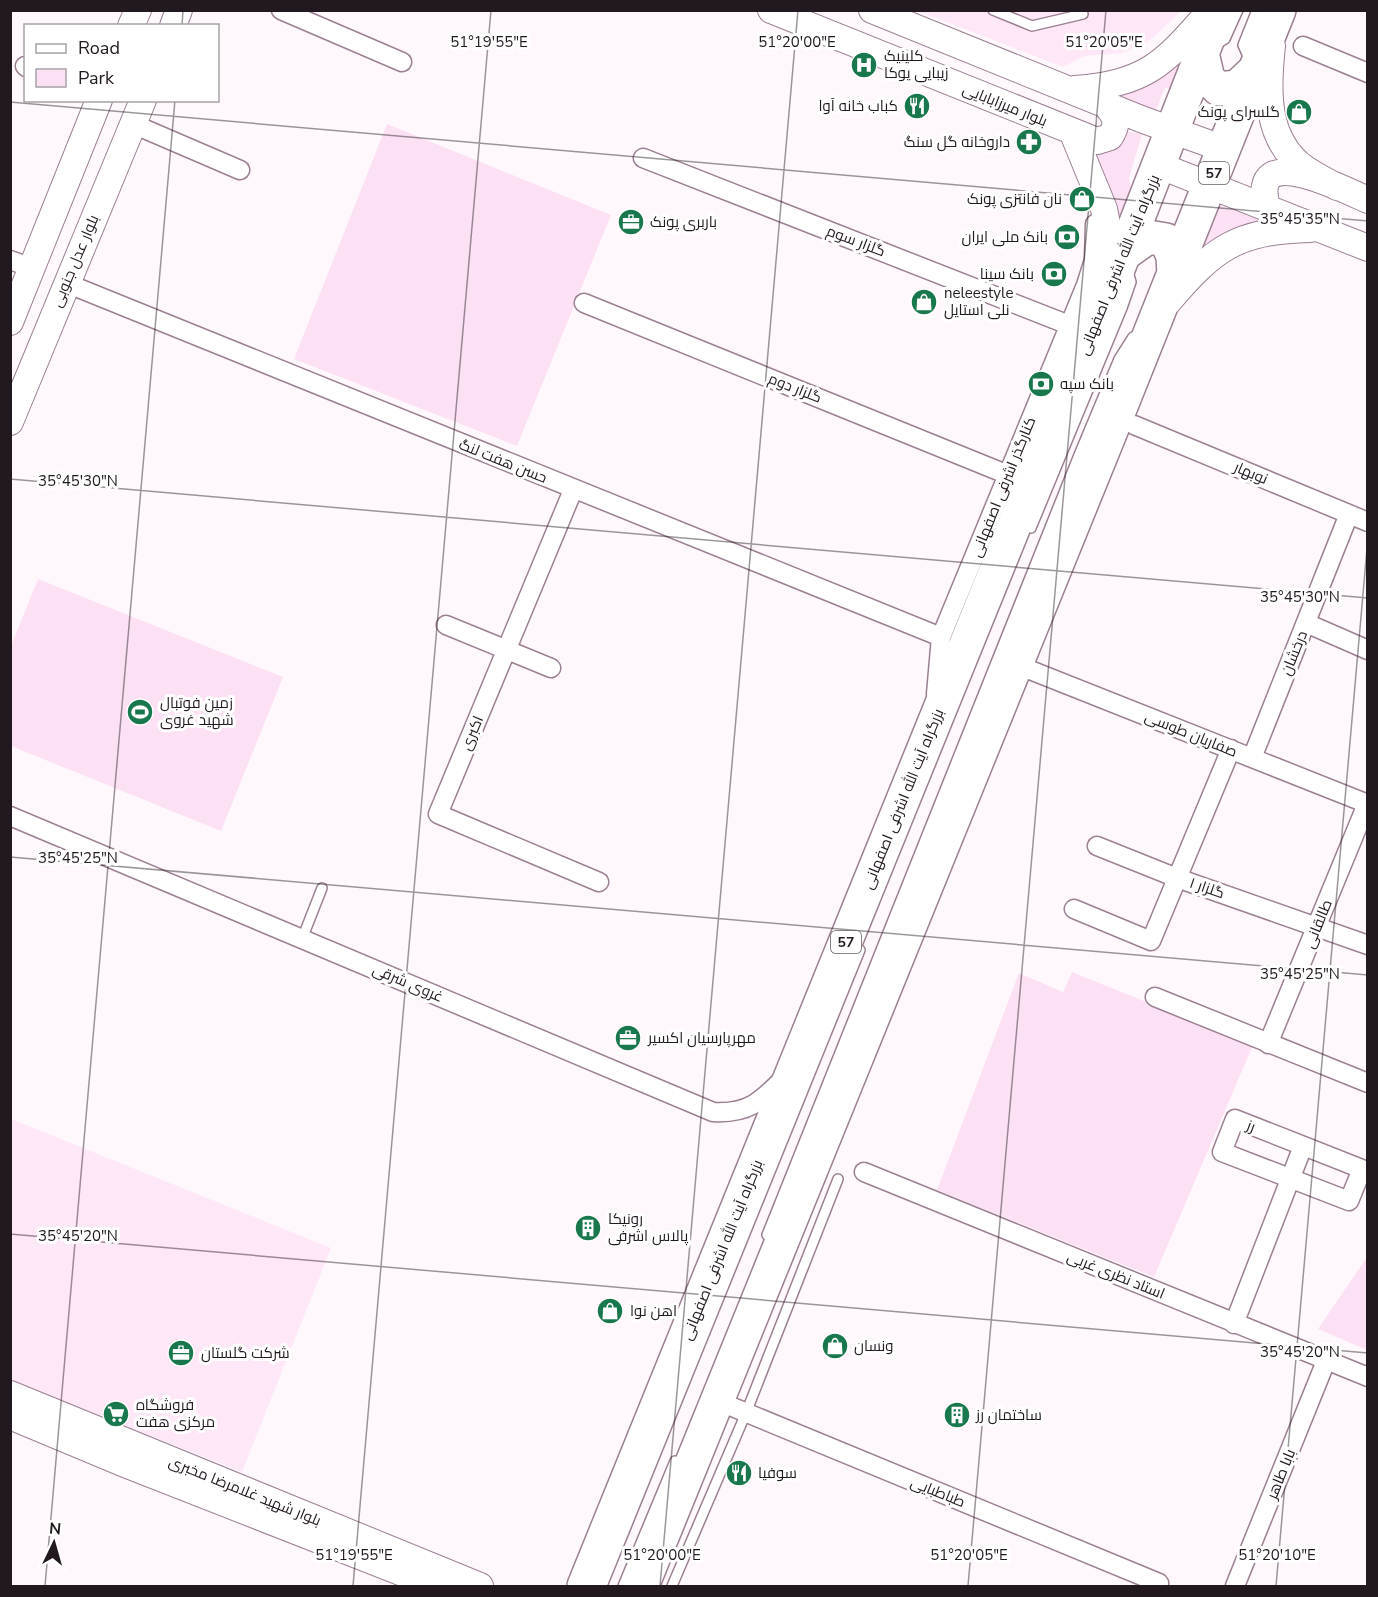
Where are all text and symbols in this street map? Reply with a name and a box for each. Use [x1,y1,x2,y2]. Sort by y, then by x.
legend [24,24,219,102]
text: 51°19'55"E [450,32,528,52]
text: 51°20'00"E [758,32,836,52]
text: 51°20'05"E [1065,32,1143,52]
text: Road [78,36,120,60]
place label: کلینیک زیبایی یوکا [884,46,948,83]
hospital icon: کلینیک زیبایی یوکا [849,50,879,80]
text: Park [78,66,115,90]
street label: بلوار میرزابابایی [960,79,1050,131]
restaurant icon: کباب خانه آوا [902,91,932,121]
place label: کباب خانه آوا [819,96,898,116]
shop icon: گلسرای پونک [1284,97,1314,127]
place label: گلسرای پونک [1198,102,1280,122]
pharmacy icon: داروخانه گل سنگ [1014,127,1044,157]
place label: داروخانه گل سنگ [904,132,1010,152]
road number: 57 [1199,162,1229,184]
street label: بزرگراه آیت الله اشرفی اصفهانی [1074,172,1164,358]
shop icon: نان فانتزی پونک [1067,184,1097,214]
place label: نان فانتزی پونک [967,189,1062,209]
office icon: باربری پونک [616,207,646,237]
text: 35°45'35"N [1260,209,1340,229]
street label: بلوار عدل جنوبی [47,212,103,310]
place label: باربری پونک [650,212,717,232]
street label: گلزار سوم [824,221,888,261]
bank icon: بانک ملی ایران [1052,222,1082,252]
place label: بانک ملی ایران [962,227,1048,247]
bank icon: بانک سینا [1039,259,1069,289]
place label: بانک سینا [980,264,1034,284]
place label: neleestyle نلی استایل [944,283,1013,320]
shop icon: neleestyle نلی استایل [909,287,939,317]
street label: گلزار دوم [765,368,825,408]
bank icon: بانک سپه [1026,369,1056,399]
place label: بانک سپه [1060,374,1114,394]
street label: کنارگذر اشرفی اصفهانی [966,414,1040,560]
street label: حسن هفت لنگ [456,434,550,488]
street label: نوبهار [1230,457,1271,489]
text: 35°45'30"N [38,471,118,491]
text: 35°45'30"N [1260,587,1340,607]
street label: درخشان [1276,628,1312,678]
place label: زمین فوتبال شهید غروی [160,693,234,730]
sports icon: زمین فوتبال شهید غروی [125,697,155,727]
street label: بزرگراه آیت الله اشرفی اصفهانی [858,706,948,892]
street label: صفاریان طوسی [1142,706,1240,762]
street label: اکبری [456,713,488,753]
text: 35°45'25"N [38,848,118,868]
street label: گلزار ۱ [1187,873,1227,903]
street label: طالقانی [1299,897,1337,951]
road number: 57 [831,931,861,953]
street label: غروی شرقی [370,959,446,1007]
text: 35°45'25"N [1260,964,1340,984]
office icon: مهرپارسیان اکسیر [613,1023,643,1053]
place label: مهرپارسیان اکسیر [647,1028,756,1048]
street label: رز [1243,1115,1258,1137]
street label: بزرگراه آیت الله اشرفی اصفهانی [677,1157,767,1343]
place label: رونیکا پالاس اشرفی [608,1209,688,1246]
building icon: رونیکا پالاس اشرفی [573,1213,603,1243]
text: 35°45'20"N [38,1226,118,1246]
street label: استاد نظری غربی [1064,1246,1168,1304]
shop icon: اهن نوا [595,1296,625,1326]
place label: اهن نوا [630,1301,677,1321]
shop icon: ونسان [820,1331,850,1361]
place label: ونسان [854,1336,894,1356]
office icon: شرکت گلستان [166,1338,196,1368]
text: 35°45'20"N [1260,1342,1340,1362]
place label: شرکت گلستان [201,1343,290,1363]
place label: فروشگاه مرکزی هفت [136,1395,215,1432]
supermarket icon: فروشگاه مرکزی هفت [101,1399,131,1429]
building icon: ساختمان رز [942,1400,972,1430]
place label: ساختمان رز [975,1405,1042,1425]
street label: بابا طاهر [1261,1446,1300,1503]
street label: بلوار شهید غلامرضا مخبری [166,1451,324,1531]
restaurant icon: سوفیا [724,1458,754,1488]
place label: سوفیا [758,1463,797,1483]
street label: طباطبایی [908,1472,968,1512]
north arrow [24,1513,84,1573]
text: N [48,1518,62,1541]
text: 51°19'55"E [315,1545,393,1565]
text: 51°20'00"E [623,1545,701,1565]
text: 51°20'05"E [930,1545,1008,1565]
text: 51°20'10"E [1238,1545,1316,1565]

